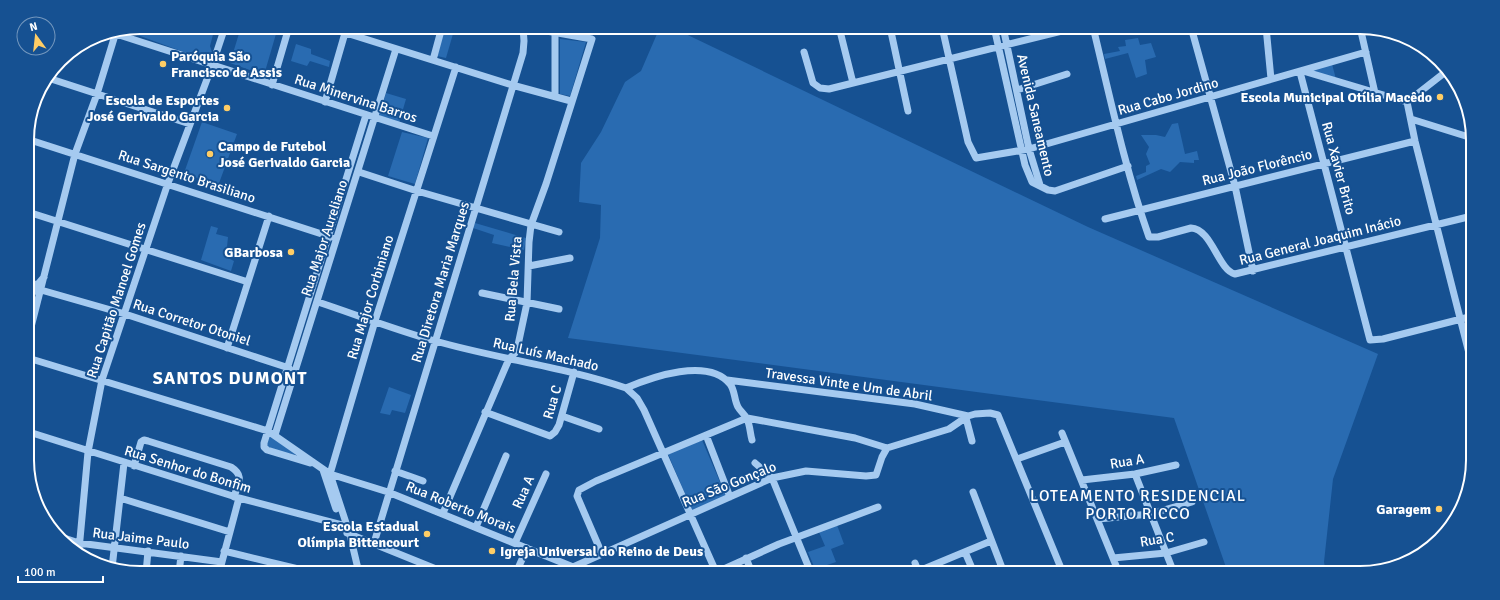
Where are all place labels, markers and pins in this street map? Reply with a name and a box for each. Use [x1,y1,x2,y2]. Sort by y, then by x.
place label: Paróquia São Francisco de Assis [171,48,282,81]
marker: Paróquia São Francisco de Assis [158,59,168,69]
place label: Escola Municipal Otília Macêdo [1240,89,1432,106]
place label: Escola de Esportes José Gerivaldo Garcia [87,92,219,125]
marker: Escola Municipal Otília Macêdo [1435,92,1445,102]
marker: Escola de Esportes José Gerivaldo Garcia [222,103,232,113]
place label: Campo de Futebol José Gerivaldo Garcia [218,138,350,171]
marker: Campo de Futebol José Gerivaldo Garcia [205,149,215,159]
place label: GBarbosa [224,244,283,261]
marker: GBarbosa [286,247,296,257]
place label: Garagem [1376,501,1431,518]
marker: Garagem [1434,504,1444,514]
place label: Escola Estadual Olímpia Bittencourt [297,518,420,551]
marker: Escola Estadual Olímpia Bittencourt [422,529,432,539]
place label: Igreja Universal do Reino de Deus [500,543,703,560]
marker: Igreja Universal do Reino de Deus [487,546,497,556]

